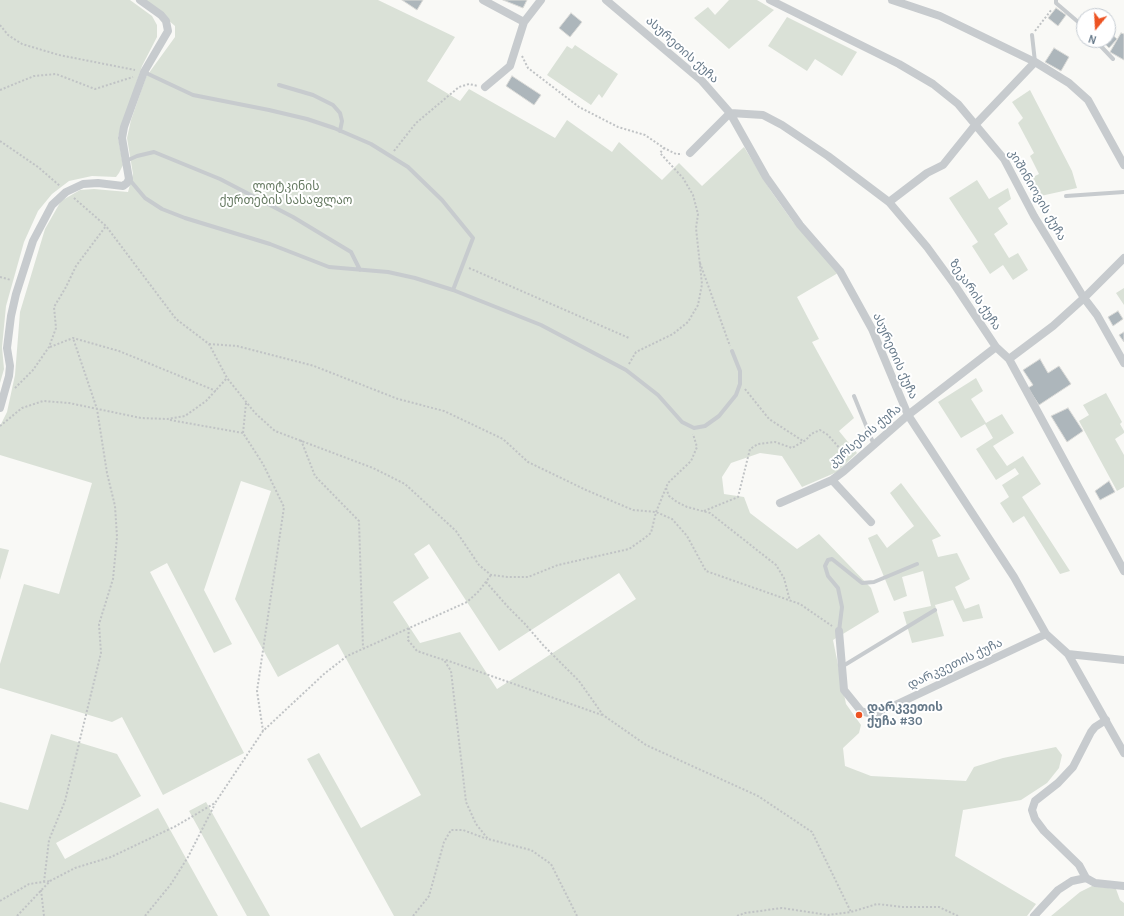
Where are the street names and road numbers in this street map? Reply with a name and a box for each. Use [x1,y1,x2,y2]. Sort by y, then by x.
street label: ასურეთის ქუჩა [643,14,721,86]
street label: კიშინიოვის ქუჩა [1005,147,1069,243]
street label: ზეკარის ქუჩა [946,257,1004,333]
street label: ასურეთის ქუჩა [870,311,920,401]
street label: კურსების ქუჩა [826,402,904,470]
street label: დარკვეთის ქუჩა [905,636,1005,692]

